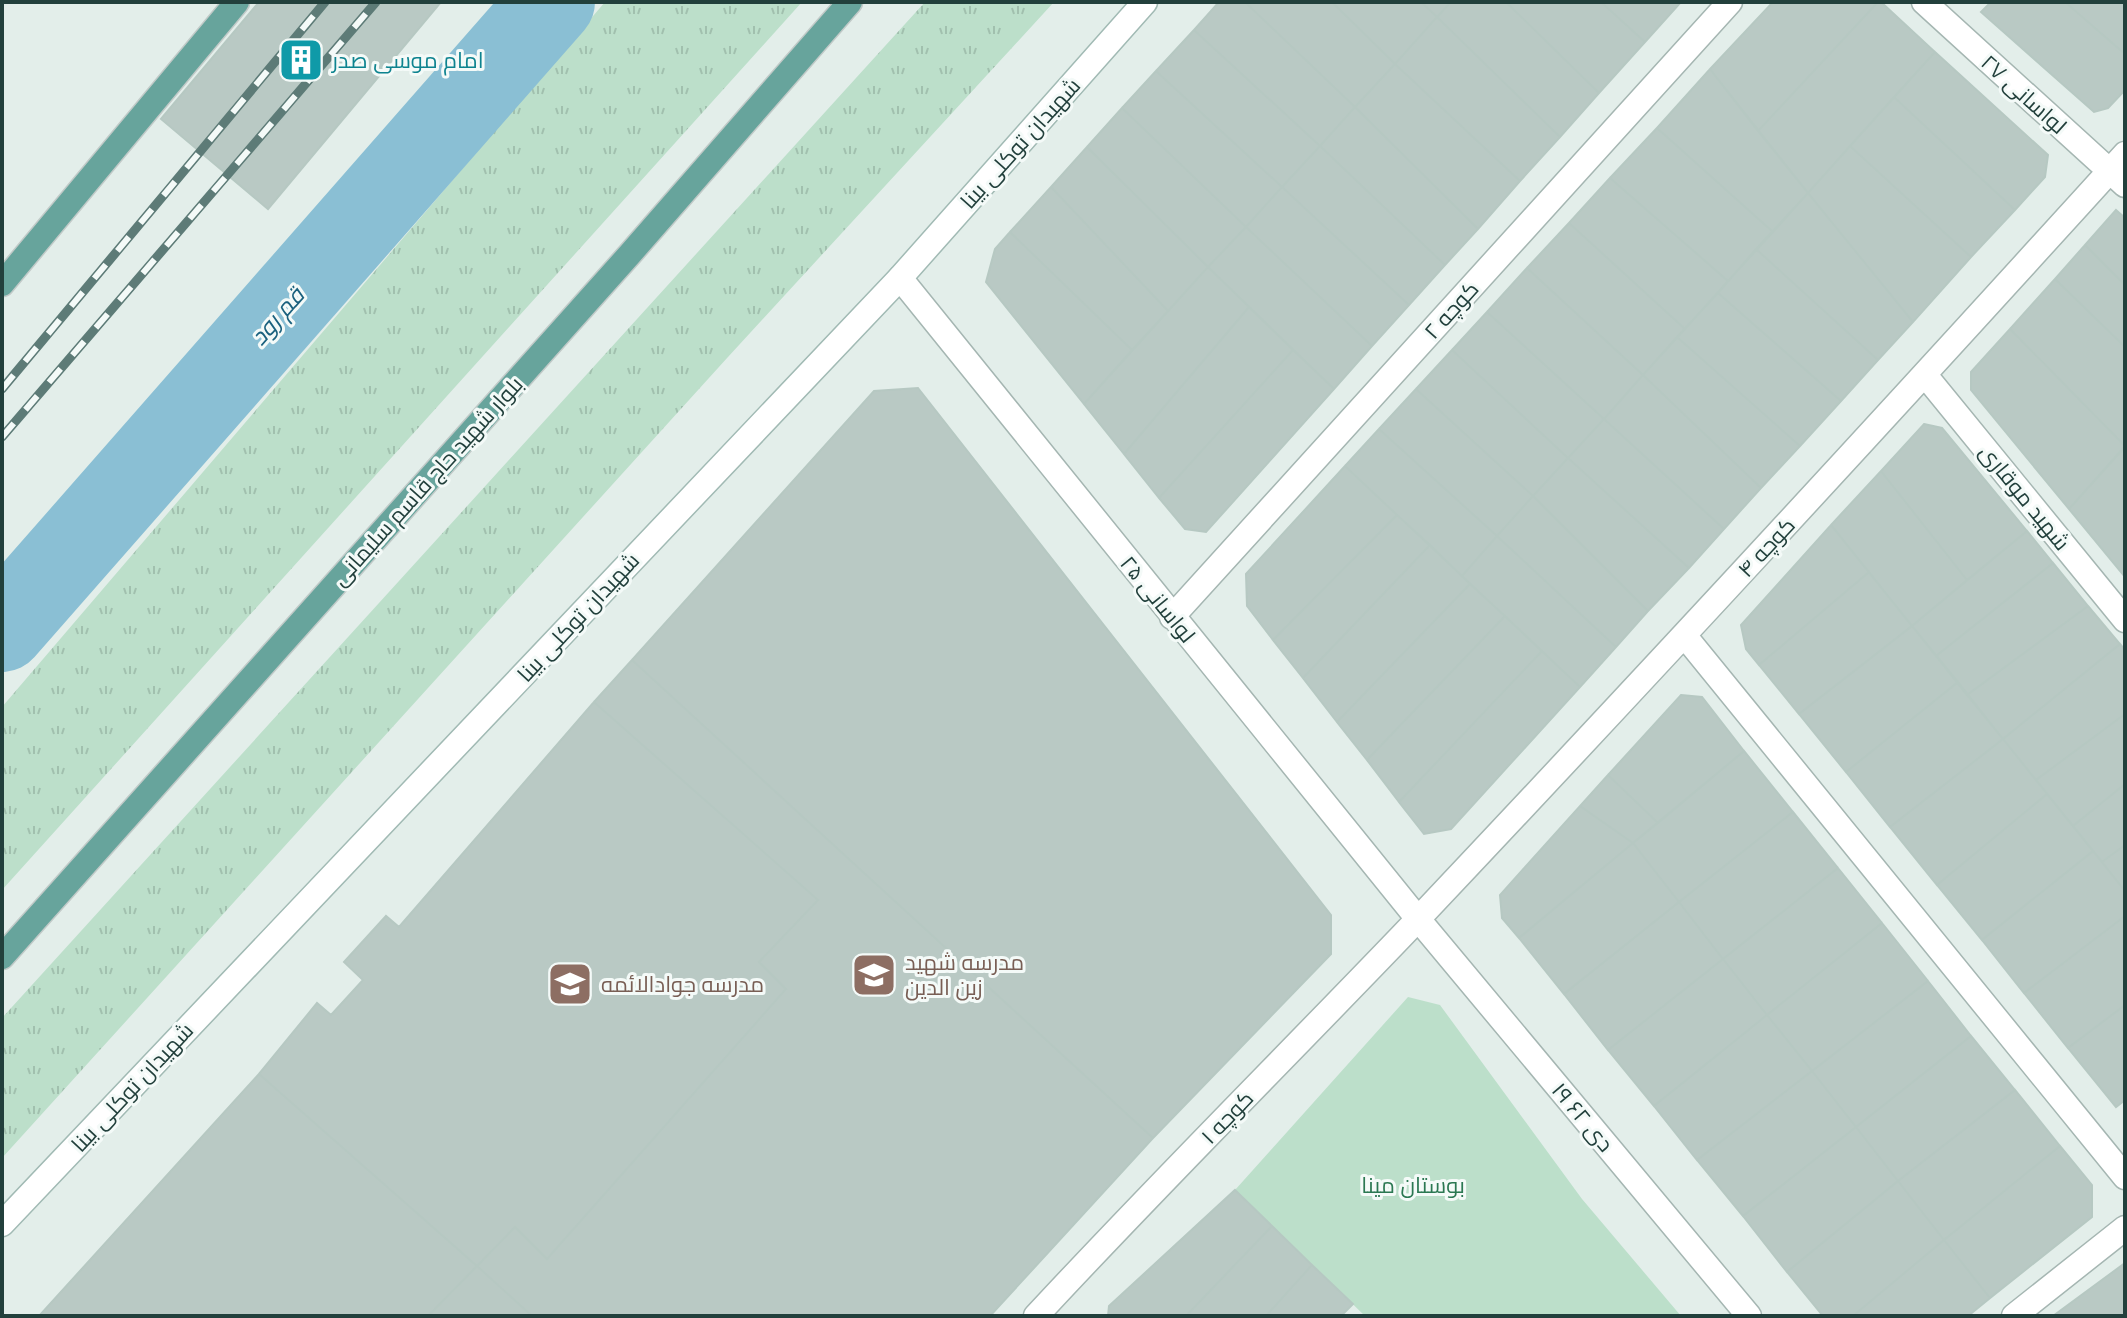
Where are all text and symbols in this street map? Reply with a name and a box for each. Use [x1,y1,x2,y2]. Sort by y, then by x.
building icon: امام موسی صدر [277,36,325,84]
place label: امام موسی صدر [330,47,484,76]
street label: لواسانی ۲۷ [1975,49,2072,140]
street label: شهیدان توکلی بینا [955,72,1086,214]
street label: کوچه ۲ [1418,276,1485,346]
water label: قم رود [244,280,312,352]
street label: بلوار شهید حاج قاسم سلیمانی [326,371,530,593]
street label: شهید موقاری [1974,439,2076,556]
street label: کوچه ۴ [1732,512,1801,583]
street label: شهیدان توکلی بینا [512,547,645,687]
street label: لواسانی ۲۵ [1114,550,1201,648]
place label: مدرسه شهید زین الدین [905,949,1024,1001]
school or university icon: مدرسه شهید زین الدین [850,951,898,999]
school or university icon: مدرسه جوادالائمه [546,960,594,1008]
place label: مدرسه جوادالائمه [601,971,764,997]
street label: شهیدان توکلی بینا [66,1017,199,1157]
street label: ۱۹ دی ۶۲ [1547,1077,1619,1157]
street label: کوچه ۱ [1195,1085,1260,1150]
park label: بوستان مینا [1361,1172,1465,1198]

